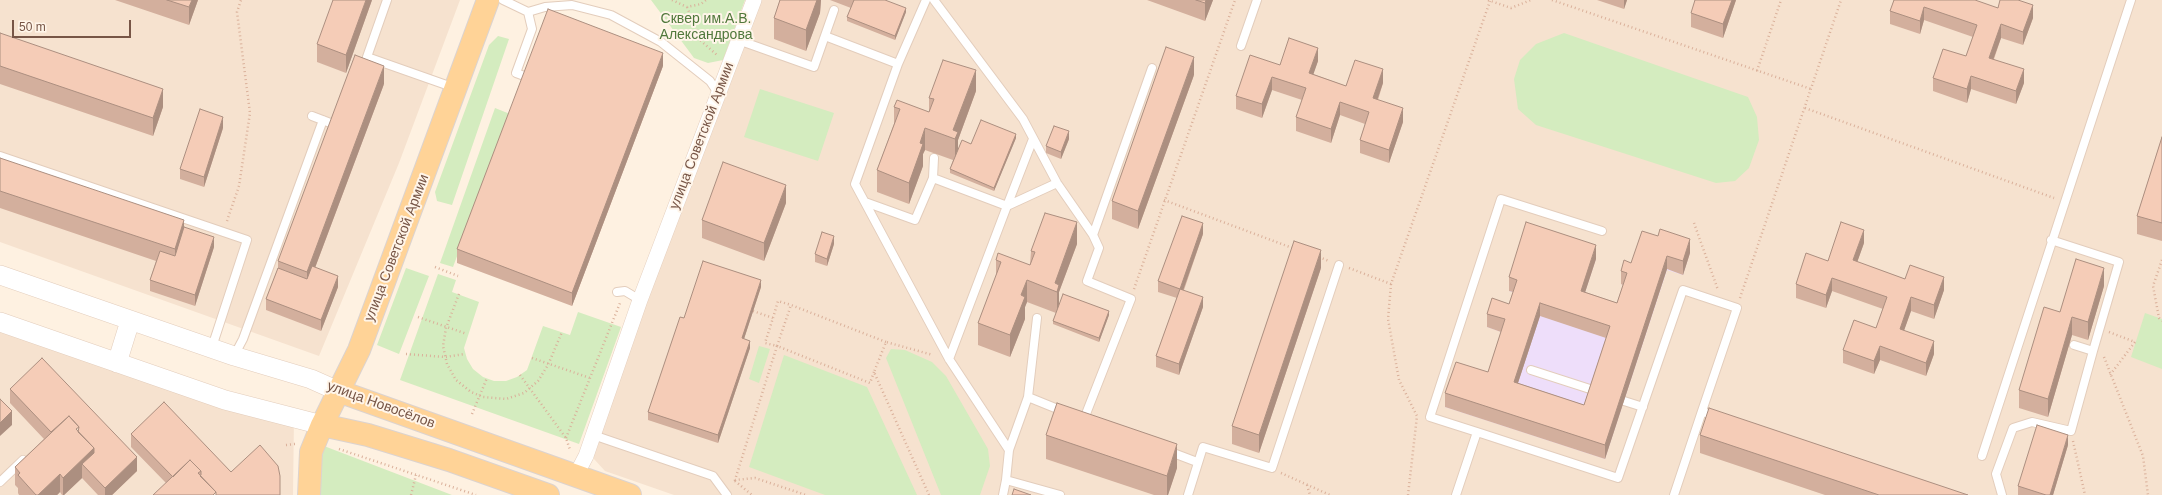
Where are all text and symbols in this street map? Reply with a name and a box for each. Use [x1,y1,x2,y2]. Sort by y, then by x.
park label: Сквер им.А.В. Александрова [660,11,752,44]
scale bar [14,12,133,38]
text: 50 m [19,20,46,34]
street label: улица Советской Армии [666,60,738,212]
street label: улица Советской Армии [361,172,433,324]
street label: улица Новосёлов [325,378,437,432]

